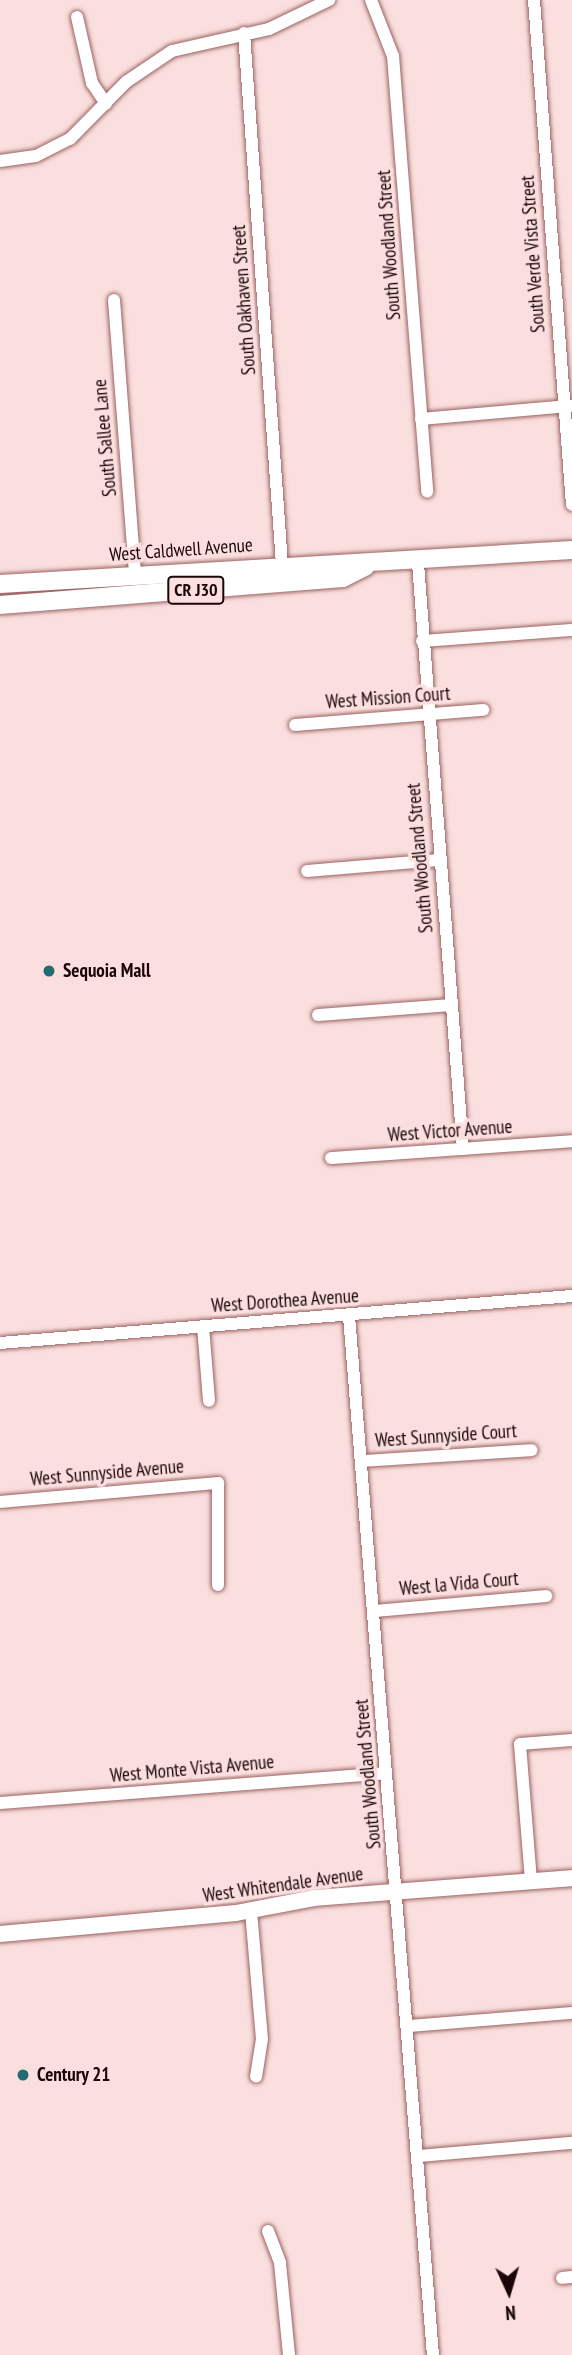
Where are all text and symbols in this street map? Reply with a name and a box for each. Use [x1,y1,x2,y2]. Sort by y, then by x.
street label: South Woodland Street [372,169,406,321]
street label: South Verde Vista Street [516,174,550,334]
street label: South Oakhaven Street [227,224,261,376]
street label: South Sallee Lane [89,378,121,498]
street label: West Caldwell Avenue [108,534,254,566]
road number: CR J30 [166,576,226,604]
street label: West Mission Court [325,682,451,714]
street label: South Woodland Street [402,782,438,934]
place label: Sequoia Mall [63,960,151,982]
marker: Sequoia Mall [41,963,57,979]
street label: West Victor Avenue [386,1115,514,1147]
street label: West Dorothea Avenue [210,1284,360,1318]
street label: West Sunnyside Court [374,1420,518,1452]
street label: West Sunnyside Avenue [29,1455,185,1491]
street label: West la Vida Court [398,1567,520,1601]
street label: South Woodland Street [350,1698,386,1850]
street label: West Monte Vista Avenue [109,1750,275,1788]
street label: West Whitendale Avenue [201,1862,365,1908]
place label: Century 21 [37,2064,111,2086]
marker: Century 21 [15,2067,31,2083]
north arrow [474,2257,544,2327]
text: N [505,2301,516,2325]

